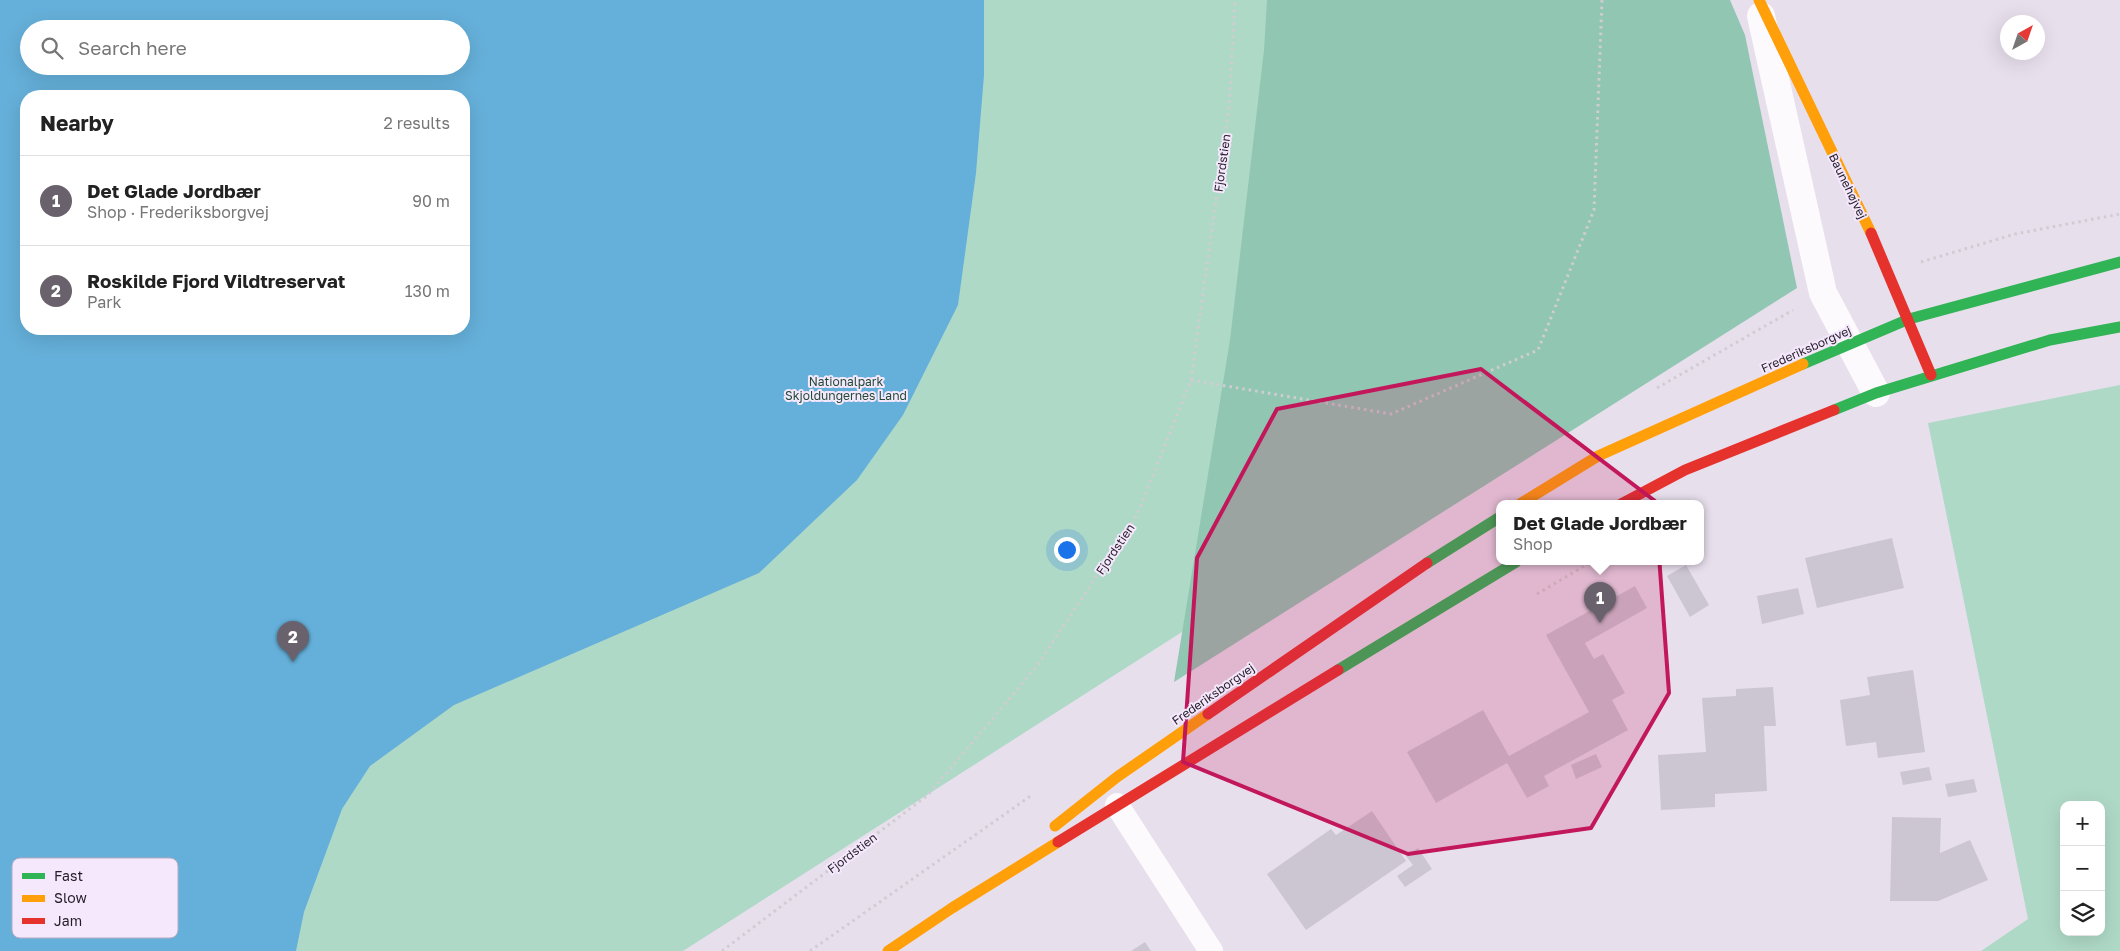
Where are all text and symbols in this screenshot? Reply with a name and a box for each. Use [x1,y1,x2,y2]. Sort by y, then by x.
north arrow [2000,15,2045,60]
search box [20,20,470,75]
icon: search [38,34,66,62]
text: Search here [78,36,187,59]
text: Nearby [40,110,114,136]
text: 2 results [384,113,450,133]
street label: Fjordstien [1211,133,1233,193]
street label: Baunehøjvej [1826,151,1870,221]
text: Det Glade Jordbær [87,179,261,202]
text: 1 [52,191,60,211]
text: 90 m [412,191,450,211]
text: Shop · Frederiksborgvej [87,202,269,222]
text: Roskilde Fjord Vildtreservat [87,269,345,292]
text: 2 [51,281,61,301]
text: 130 m [405,281,450,301]
text: Park [87,292,122,312]
street label: Frederiksborgvej [1759,322,1853,376]
park label: Nationalpark Skjoldungernes Land [785,374,907,403]
popup [1496,500,1704,565]
text: Det Glade Jordbær [1513,511,1687,534]
street label: Fjordstien [1093,521,1137,577]
text: Shop [1513,534,1553,554]
your location [1054,537,1080,563]
pin: 1 [1584,582,1616,623]
pin: 2 [277,621,309,662]
street label: Frederiksborgvej [1169,660,1257,728]
map controls [2060,801,2105,936]
button: + [2060,801,2105,846]
street label: Fjordstien [824,829,880,877]
button: − [2060,846,2105,891]
legend [12,858,178,938]
text: Fast [54,867,83,884]
text: Slow [54,889,87,906]
button: layers [2060,891,2105,936]
text: Jam [54,912,82,929]

